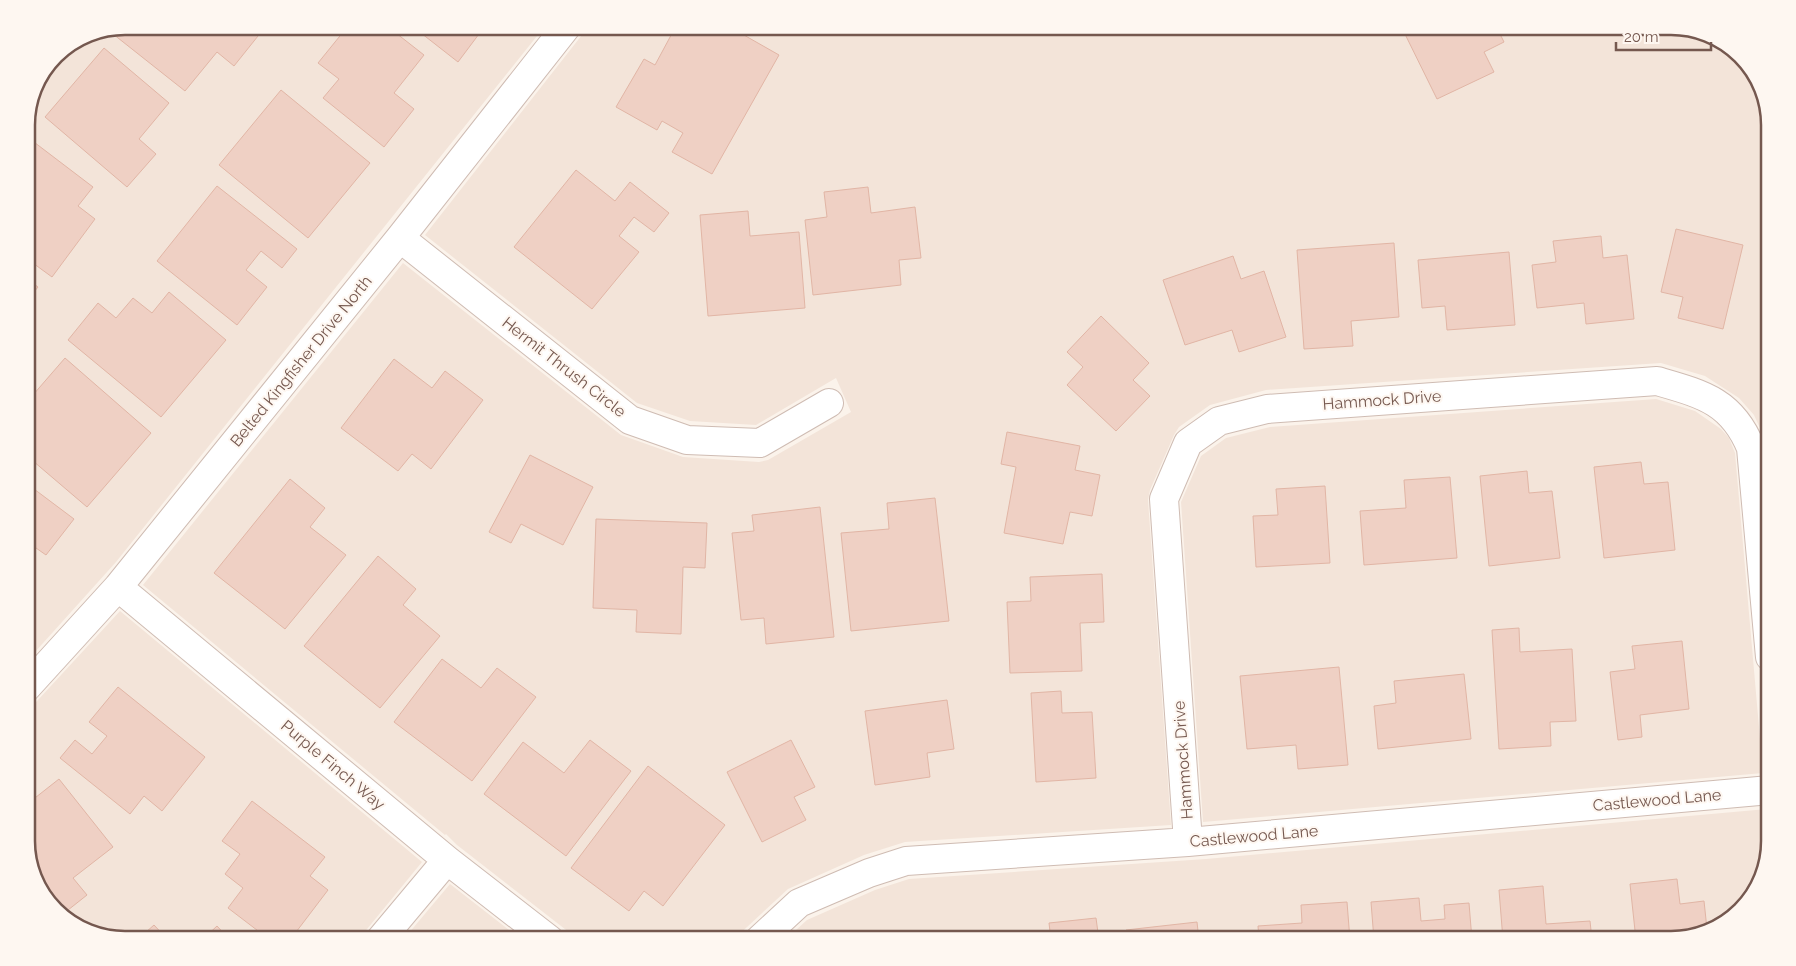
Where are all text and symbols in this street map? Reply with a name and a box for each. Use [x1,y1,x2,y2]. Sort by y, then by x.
scale bar [1616,20,1711,52]
text: 20 m [1624,28,1659,46]
street label: Belted Kingfisher Drive North [226,272,376,450]
street label: Hermit Thrush Circle [498,313,630,421]
street label: Hammock Drive [1322,386,1442,414]
street label: Hammock Drive [1169,700,1197,820]
street label: Purple Finch Way [277,716,389,814]
street label: Castlewood Lane [1592,785,1722,815]
street label: Castlewood Lane [1189,821,1319,851]

